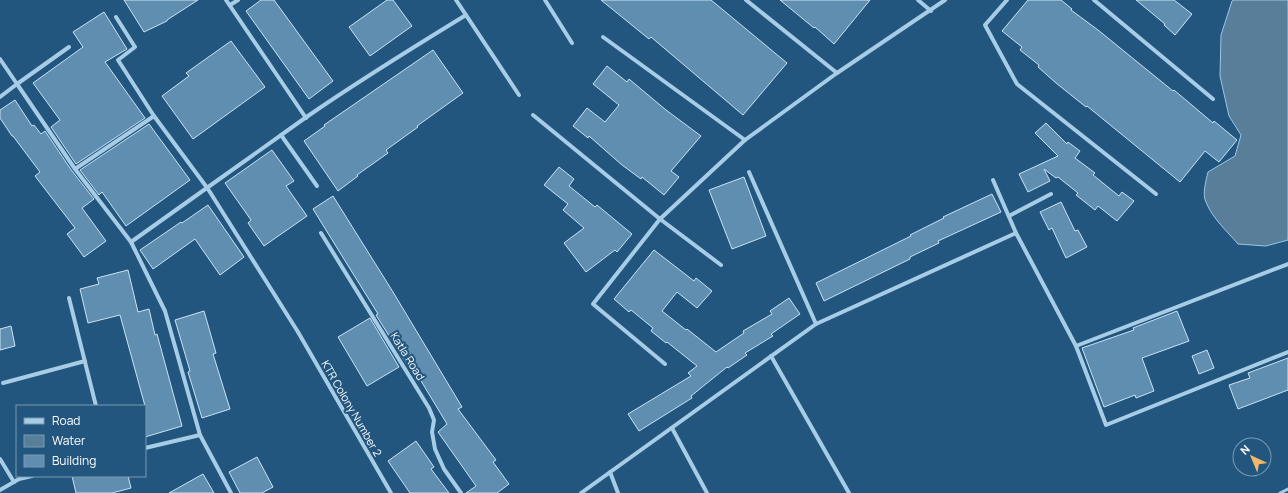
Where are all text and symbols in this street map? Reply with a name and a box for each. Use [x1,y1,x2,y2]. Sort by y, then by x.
street label: Katla Road [387,329,429,383]
street label: KTR Colony Number 2 [318,357,386,459]
legend [16,405,146,477]
text: Road [52,412,80,429]
text: Water [52,432,86,449]
north arrow [1232,437,1272,477]
text: N [1237,441,1253,458]
text: Building [52,452,96,469]

